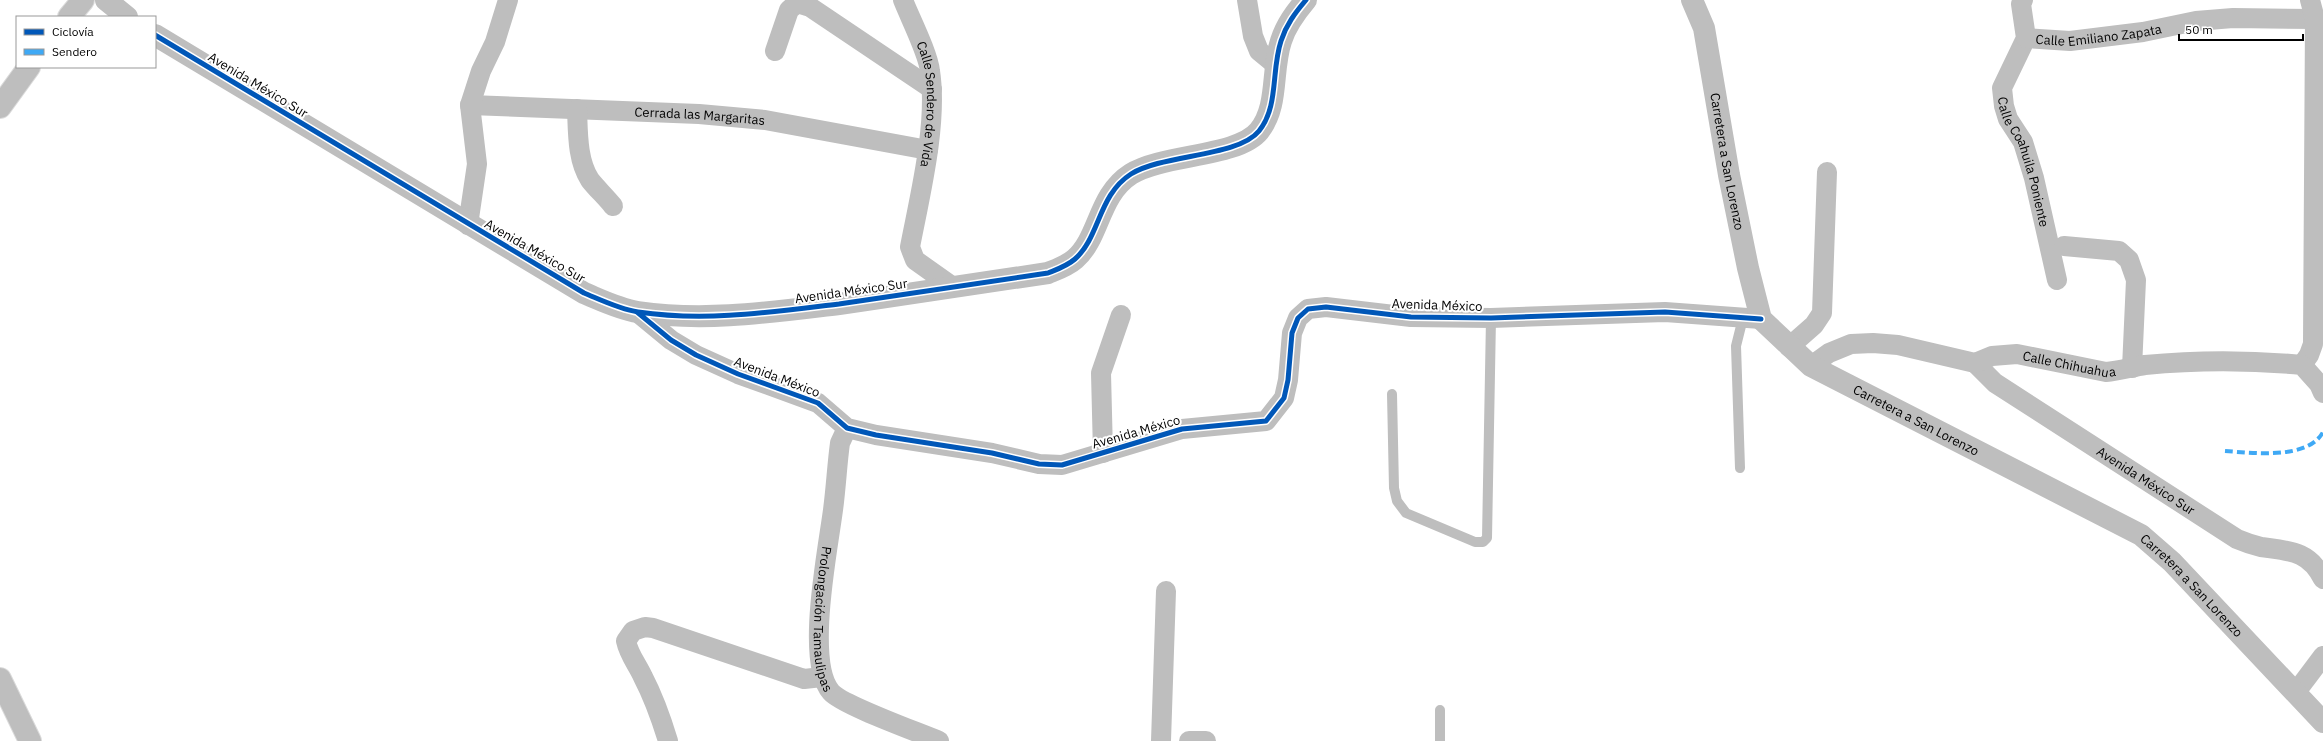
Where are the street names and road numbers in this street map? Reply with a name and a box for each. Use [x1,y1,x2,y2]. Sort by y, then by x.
street label: Calle Emiliano Zapata [2035,20,2163,50]
street label: Calle Sendero de Vida [913,39,941,169]
street label: Avenida México Sur [205,48,311,122]
street label: Carretera a San Lorenzo [1707,92,1749,232]
street label: Calle Coahuila Poniente [1995,96,2053,229]
street label: Cerrada las Margaritas [634,103,766,128]
street label: Avenida México Sur [482,215,589,287]
street label: Avenida México Sur [794,275,909,307]
street label: Avenida México [1391,295,1483,315]
street label: Calle Chihuahua [2021,347,2117,381]
street label: Avenida México [732,353,822,401]
street label: Carretera a San Lorenzo [1850,381,1982,459]
street label: Avenida México [1090,411,1182,453]
street label: Avenida México Sur [2094,442,2199,518]
street label: Carretera a San Lorenzo [2137,530,2247,641]
street label: Prolongación Tamaulipas [810,545,837,695]

